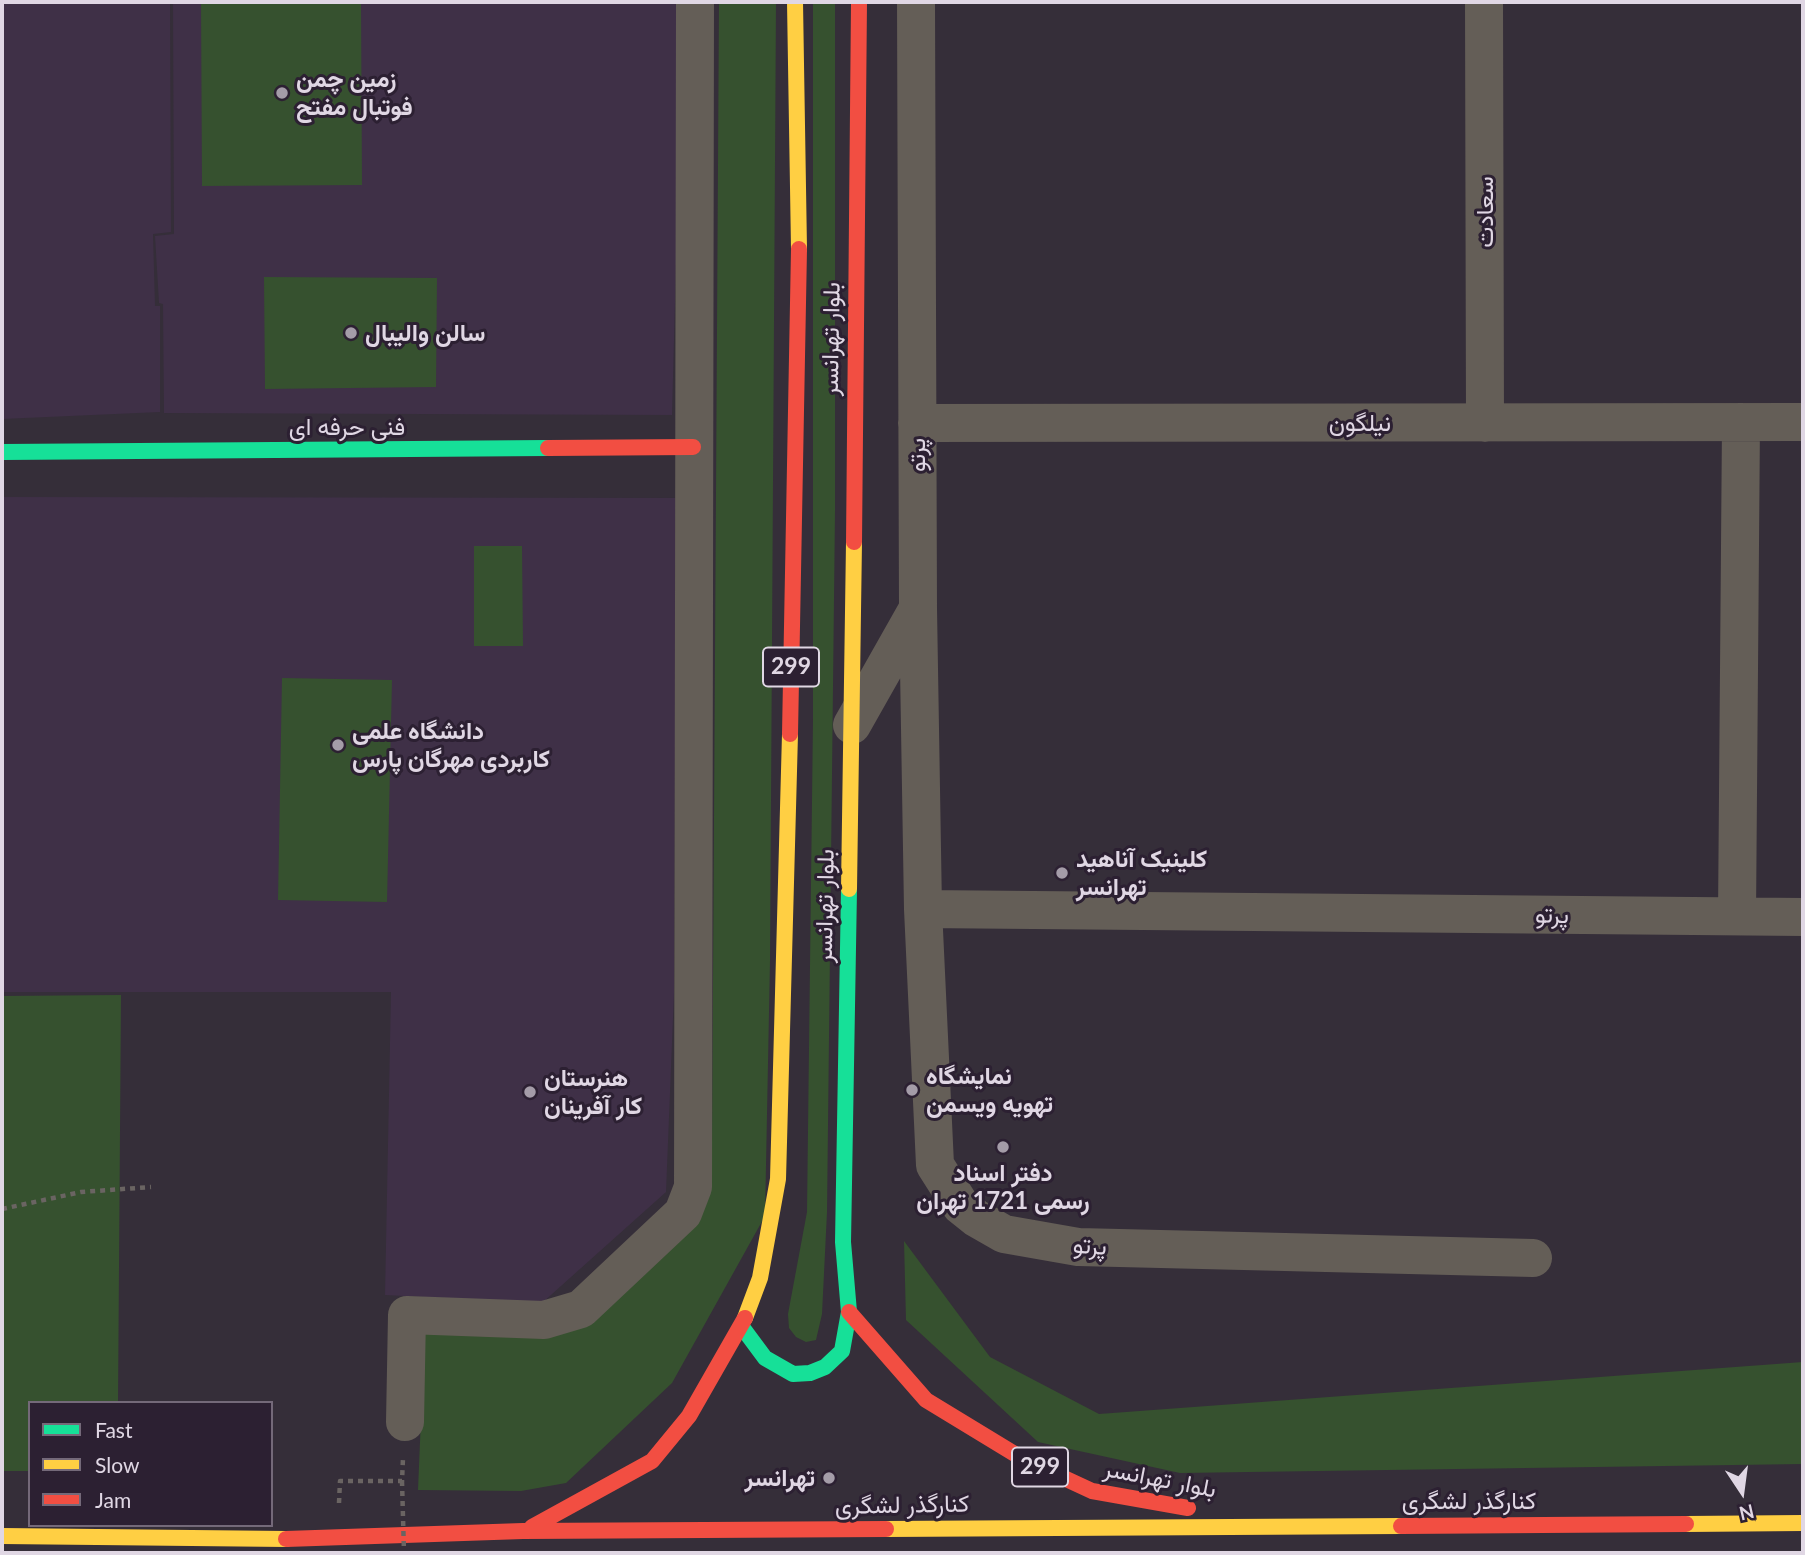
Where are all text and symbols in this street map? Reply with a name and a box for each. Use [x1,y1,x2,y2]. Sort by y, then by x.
place label: زمین چمن فوتبال مفتح [296,65,413,121]
marker: زمین چمن فوتبال مفتح [274,85,290,101]
street label: سعادت [1471,176,1499,248]
street label: بلوار تهرانسر [816,282,846,396]
place label: سالن والیبال [365,319,485,347]
marker: سالن والیبال [343,325,359,341]
street label: نیلگون [1329,409,1391,437]
street label: فنی حرفه ای [289,413,405,441]
street label: پرتو [903,438,931,472]
road number: 299 [763,648,819,687]
place label: دانشگاه علمی کاربردی مهرگان پارس [352,717,550,773]
marker: دانشگاه علمی کاربردی مهرگان پارس [330,737,346,753]
place label: کلینیک آناهید تهرانسر [1076,845,1207,901]
street label: بلوار تهرانسر [810,849,840,963]
marker: کلینیک آناهید تهرانسر [1054,865,1070,881]
street label: پرتو [1535,900,1569,930]
place label: نمایشگاه تهویه ویسمن [926,1062,1053,1118]
place label: هنرستان کار آفرینان [544,1064,642,1120]
marker: نمایشگاه تهویه ویسمن [904,1082,920,1098]
marker: هنرستان کار آفرینان [522,1084,538,1100]
marker: دفتر اسناد رسمی 1721 تهران [995,1139,1011,1155]
place label: دفتر اسناد رسمی 1721 تهران [916,1159,1090,1215]
street label: پرتو [1072,1230,1108,1262]
legend [28,1401,273,1527]
text: Fast [95,1417,132,1442]
road number: 299 [1012,1448,1068,1486]
text: Slow [95,1452,139,1477]
street label: بلوار تهرانسر [1101,1454,1219,1504]
north arrow [1707,1457,1777,1527]
place label: تهرانسر [745,1464,815,1492]
marker: تهرانسر [821,1470,837,1486]
text: Jam [95,1487,131,1512]
street label: کنارگذر لشگری [1402,1487,1536,1515]
street label: کنارگذر لشگری [835,1489,969,1521]
text: N [1737,1500,1757,1526]

